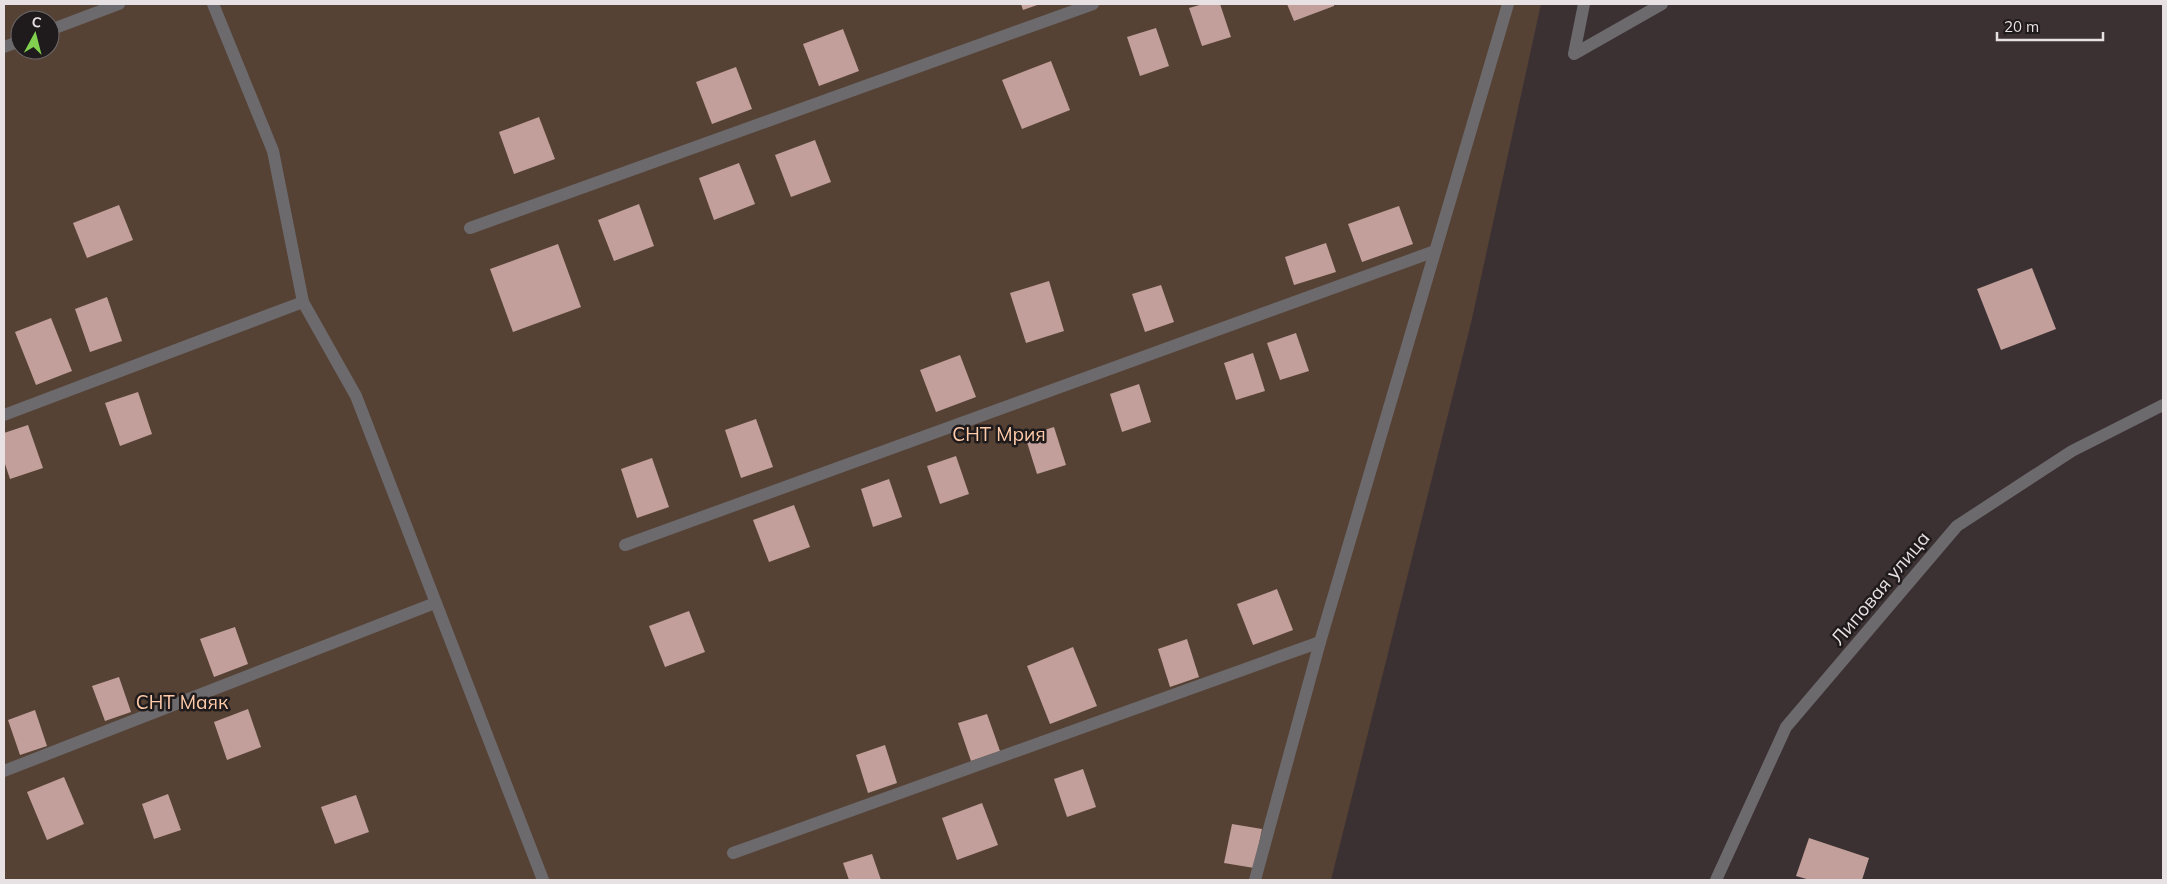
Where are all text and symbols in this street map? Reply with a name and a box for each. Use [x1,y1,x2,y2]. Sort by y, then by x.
north arrow [10,10,60,60]
scale bar [1997,10,2103,42]
text: С [31,13,42,32]
text: 20 m [2004,17,2039,36]
park label: СНТ Мрия [952,422,1046,446]
street label: Липовая улица [1825,526,1935,650]
park label: СНТ Маяк [136,690,229,714]

